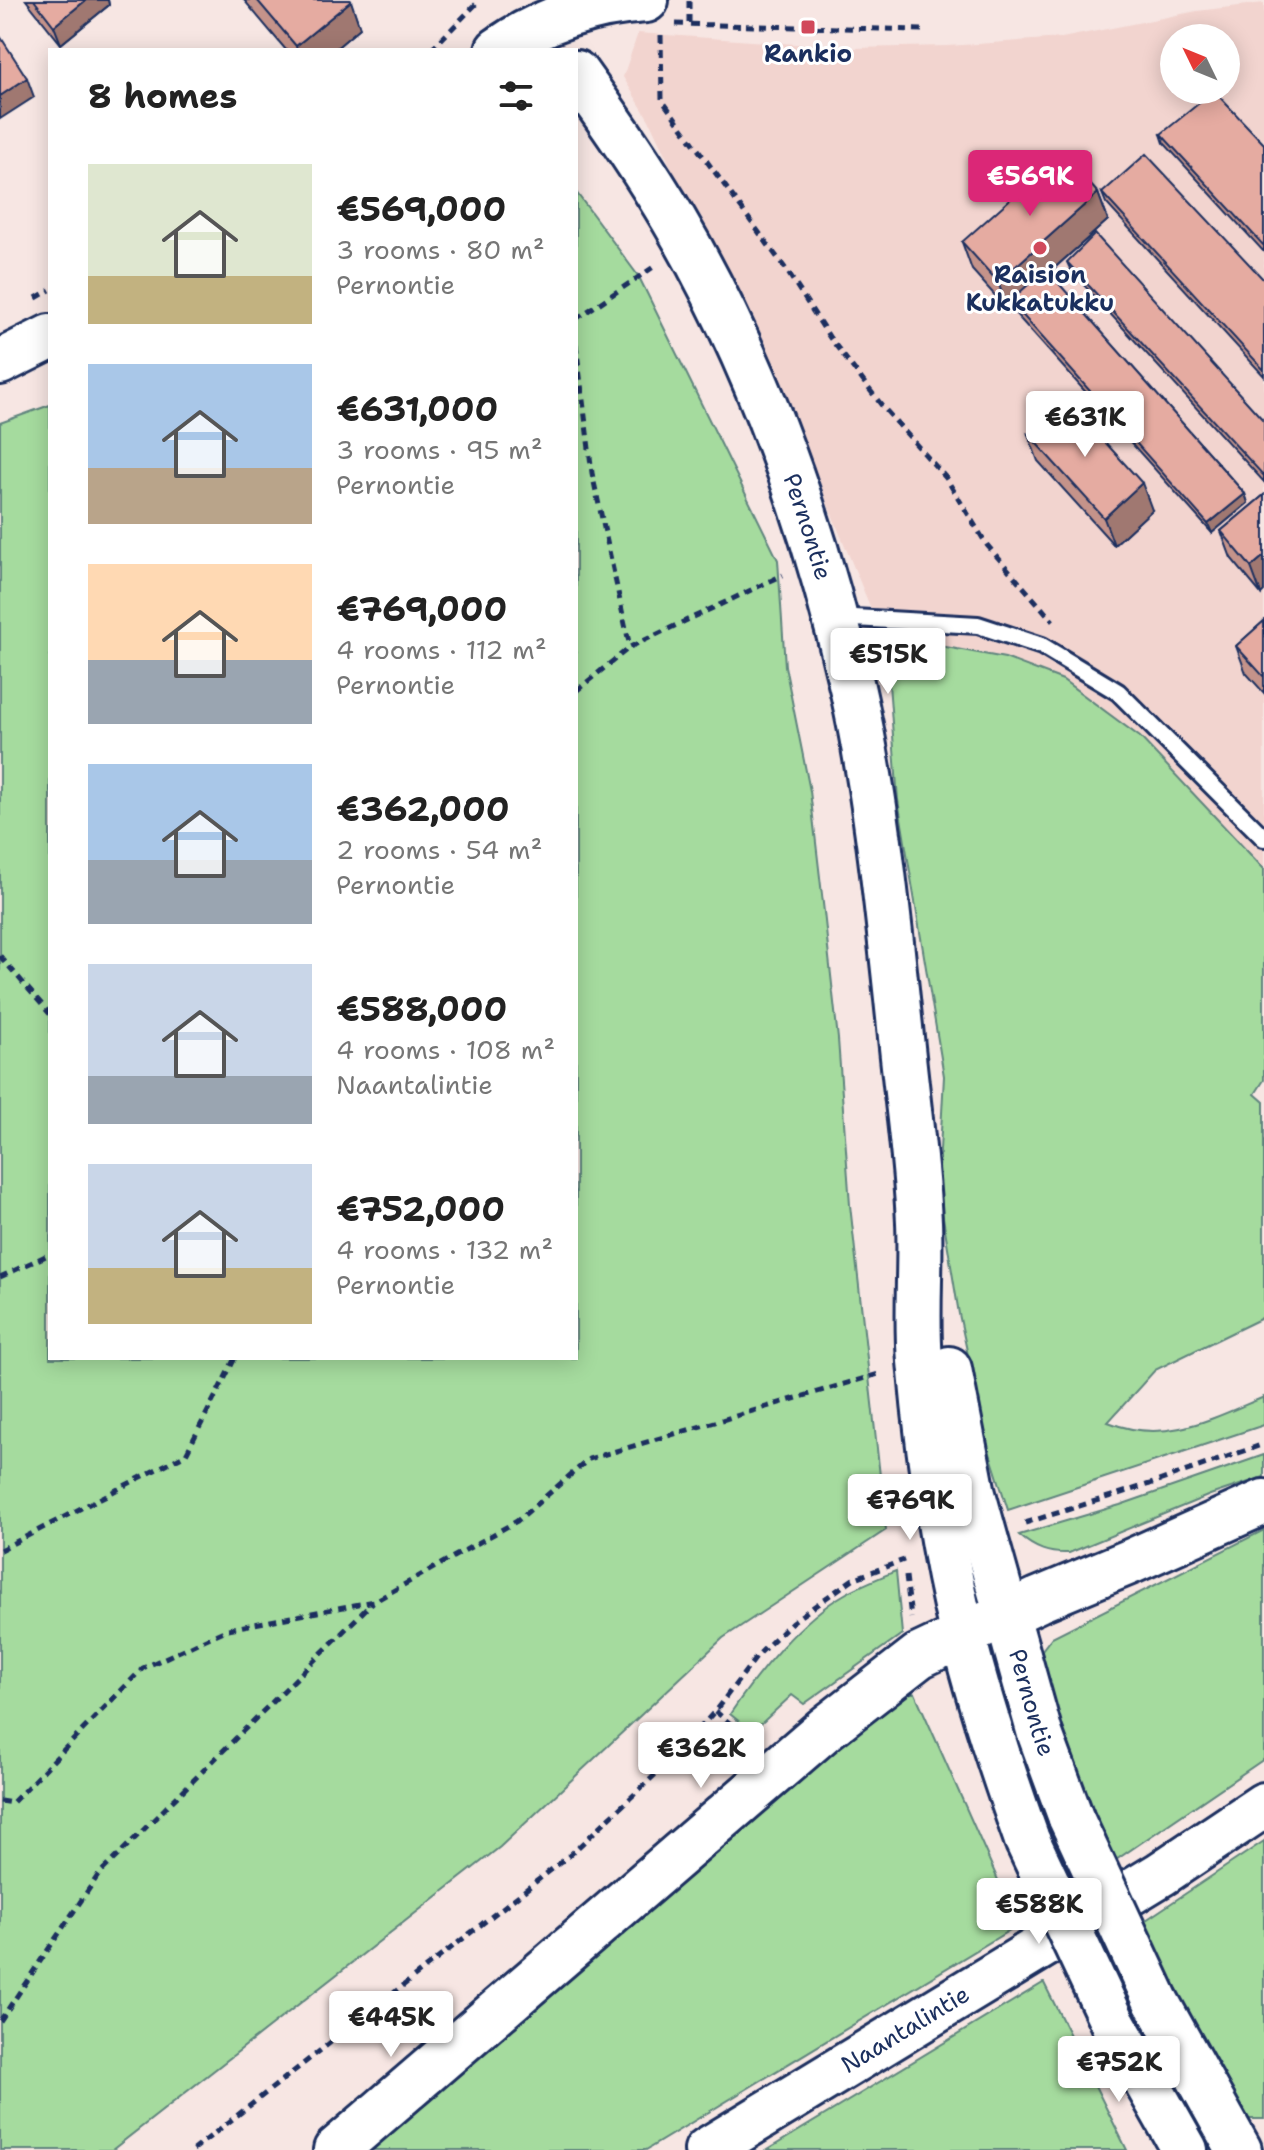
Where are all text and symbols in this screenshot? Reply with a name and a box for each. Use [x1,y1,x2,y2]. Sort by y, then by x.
marker: Rankio [799,18,817,36]
north arrow [1160,24,1240,104]
map controls [1160,24,1240,104]
place label: Rankio [764,38,852,70]
text: 8 homes [88,73,237,119]
icon: filters [494,74,538,118]
pin: €569K [974,150,1086,218]
text: €569K [986,158,1074,193]
text: €569,000 [336,186,506,232]
icon: home [152,196,248,292]
text: 3 rooms · 80 m² [336,232,545,267]
marker: Raision Kukkatukku [1031,239,1049,257]
place label: Raision Kukkatukku [966,259,1114,319]
text: Pernontie [336,267,455,302]
text: €631,000 [336,386,498,432]
pin: €631K [1029,391,1141,459]
icon: home [152,396,248,492]
text: €631K [1044,399,1126,434]
text: 3 rooms · 95 m² [336,432,543,467]
text: Pernontie [336,467,455,502]
street label: Pernontie [776,469,840,584]
text: €769,000 [336,586,507,632]
icon: home [152,596,248,692]
pin: €515K [832,628,944,696]
text: 4 rooms · 112 m² [336,632,547,667]
text: €515K [848,636,928,671]
text: Pernontie [336,667,455,702]
text: €362,000 [336,786,510,832]
icon: home [152,796,248,892]
text: 2 rooms · 54 m² [336,832,542,867]
text: Pernontie [336,867,455,902]
text: €588,000 [336,986,507,1032]
icon: home [152,996,248,1092]
text: 4 rooms · 108 m² [336,1032,555,1067]
text: Naantalintie [336,1067,493,1102]
text: €752,000 [336,1186,505,1232]
icon: home [152,1196,248,1292]
text: 4 rooms · 132 m² [336,1232,553,1267]
text: Pernontie [336,1267,455,1302]
pin: €769K [854,1474,966,1542]
text: €769K [866,1482,954,1517]
street label: Pernontie [1001,1645,1063,1761]
pin: €362K [645,1722,757,1790]
text: €362K [656,1730,746,1765]
pin: €588K [983,1878,1095,1946]
text: €588K [995,1886,1083,1921]
street label: Naantalintie [835,1978,975,2081]
pin: €445K [335,1991,447,2059]
text: €445K [347,1999,435,2034]
pin: €752K [1063,2036,1175,2104]
text: €752K [1076,2044,1162,2079]

